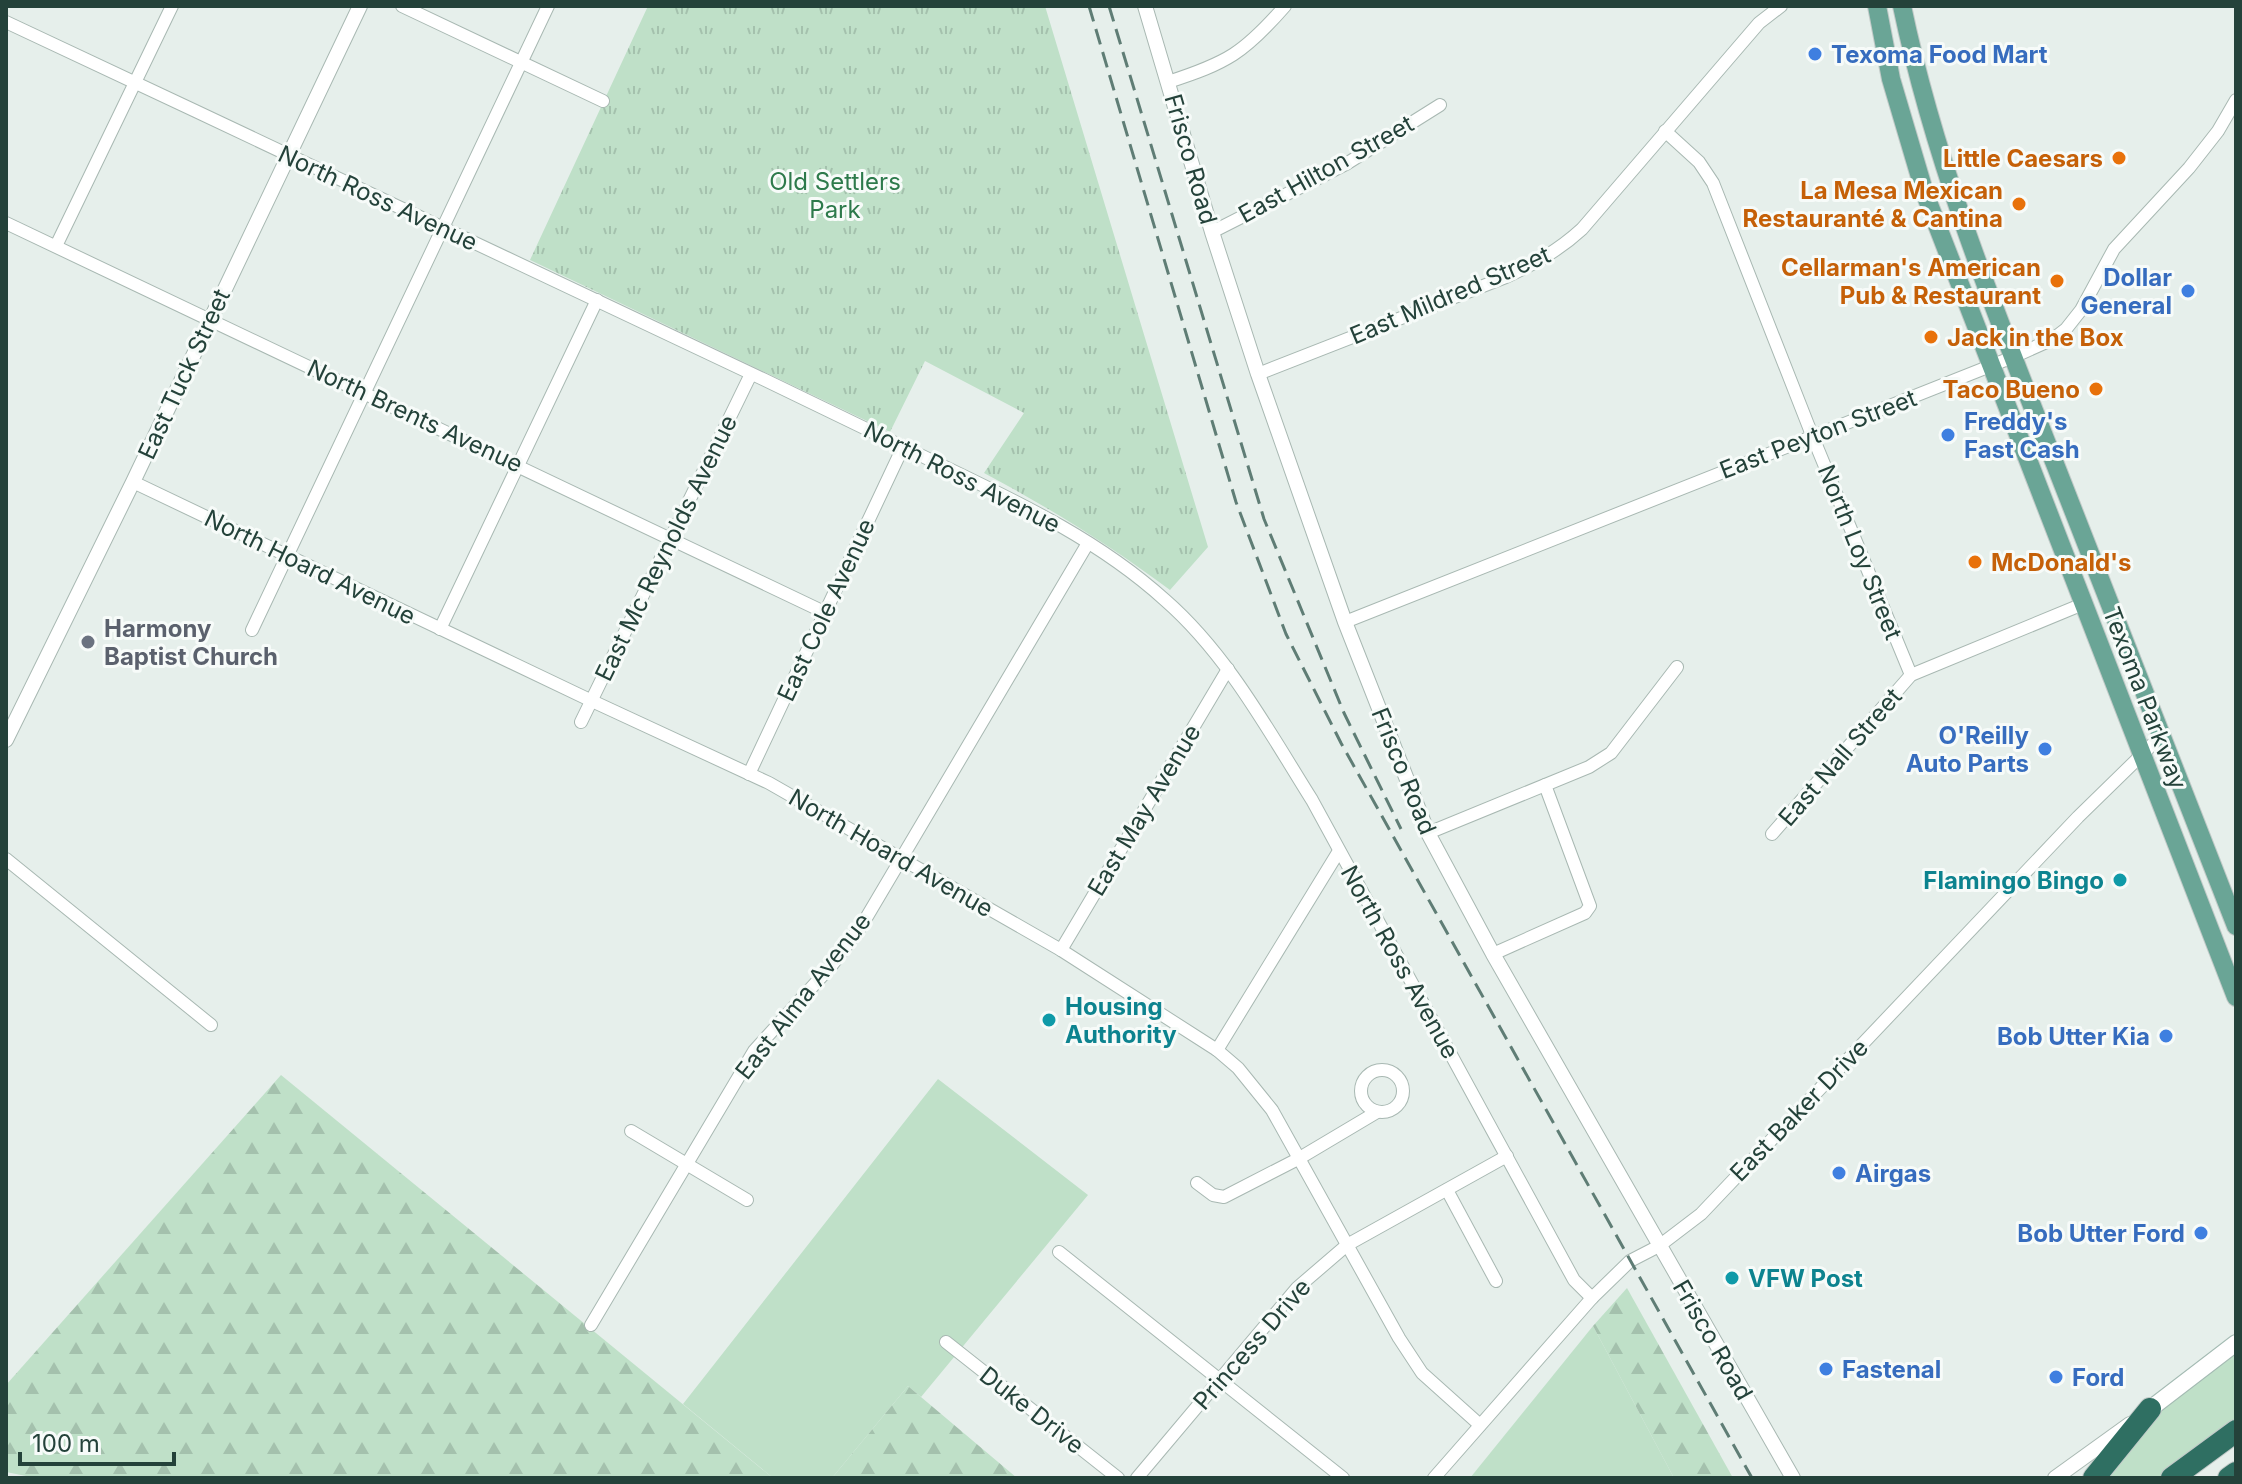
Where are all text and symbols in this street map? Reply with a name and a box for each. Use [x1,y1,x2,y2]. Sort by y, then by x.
place label: Texoma Food Mart [1831,40,2048,69]
marker: Texoma Food Mart [1806,45,1824,63]
street label: Frisco Road [1159,91,1223,227]
street label: East Hilton Street [1233,109,1419,229]
street label: North Ross Avenue [274,139,482,257]
place label: Little Caesars [1943,144,2103,173]
marker: Little Caesars [2110,149,2128,167]
park label: Old Settlers Park [769,167,901,224]
place label: La Mesa Mexican Restauranté & Cantina [1743,176,2003,233]
marker: La Mesa Mexican Restauranté & Cantina [2010,195,2028,213]
street label: East Mildred Street [1345,240,1555,350]
place label: Cellarman's American Pub & Restaurant [1781,253,2041,310]
place label: Dollar General [2081,263,2172,320]
marker: Cellarman's American Pub & Restaurant [2048,272,2066,290]
marker: Dollar General [2179,282,2197,300]
street label: East Tuck Street [132,284,236,464]
place label: Jack in the Box [1947,323,2124,352]
marker: Jack in the Box [1922,328,1940,346]
street label: North Brents Avenue [303,353,527,479]
place label: Taco Bueno [1943,375,2080,404]
marker: Taco Bueno [2087,380,2105,398]
street label: East Peyton Street [1716,383,1921,485]
place label: Freddy's Fast Cash [1964,407,2080,464]
street label: East Mc Reynolds Avenue [589,410,743,686]
street label: North Ross Avenue [859,415,1065,539]
marker: Freddy's Fast Cash [1939,426,1957,444]
street label: North Loy Street [1812,460,1908,644]
street label: North Hoard Avenue [200,503,420,631]
street label: East Cole Avenue [771,514,881,706]
place label: McDonald's [1991,548,2131,577]
marker: McDonald's [1966,553,1984,571]
street label: Texoma Parkway [2097,603,2193,793]
place label: Harmony Baptist Church [104,614,278,671]
marker: Harmony Baptist Church [79,633,97,651]
street label: East Nall Street [1772,682,1908,832]
street label: Frisco Road [1365,703,1443,839]
street label: East May Avenue [1081,719,1207,901]
place label: O'Reilly Auto Parts [1906,721,2030,778]
marker: O'Reilly Auto Parts [2036,740,2054,758]
street label: North Hoard Avenue [784,783,998,923]
street label: North Ross Avenue [1335,860,1465,1064]
place label: Flamingo Bingo [1923,866,2104,895]
marker: Flamingo Bingo [2111,871,2129,889]
street label: East Alma Avenue [729,907,877,1085]
place label: Housing Authority [1065,992,1177,1049]
marker: Housing Authority [1040,1011,1058,1029]
place label: Bob Utter Kia [1997,1022,2150,1051]
marker: Bob Utter Kia [2157,1027,2175,1045]
street label: East Baker Drive [1724,1033,1874,1187]
place label: Airgas [1855,1159,1931,1188]
marker: Airgas [1830,1164,1848,1182]
place label: Bob Utter Ford [2017,1219,2185,1248]
marker: Bob Utter Ford [2192,1224,2210,1242]
place label: VFW Post [1748,1264,1863,1293]
marker: VFW Post [1723,1269,1741,1287]
street label: Princess Drive [1187,1273,1317,1415]
street label: Frisco Road [1667,1275,1759,1405]
place label: Fastenal [1842,1355,1941,1384]
street label: Duke Drive [974,1360,1090,1460]
marker: Fastenal [1817,1360,1835,1378]
place label: Ford [2072,1363,2124,1392]
marker: Ford [2047,1368,2065,1386]
scale bar [20,1416,174,1466]
text: 100 m [32,1429,100,1458]

